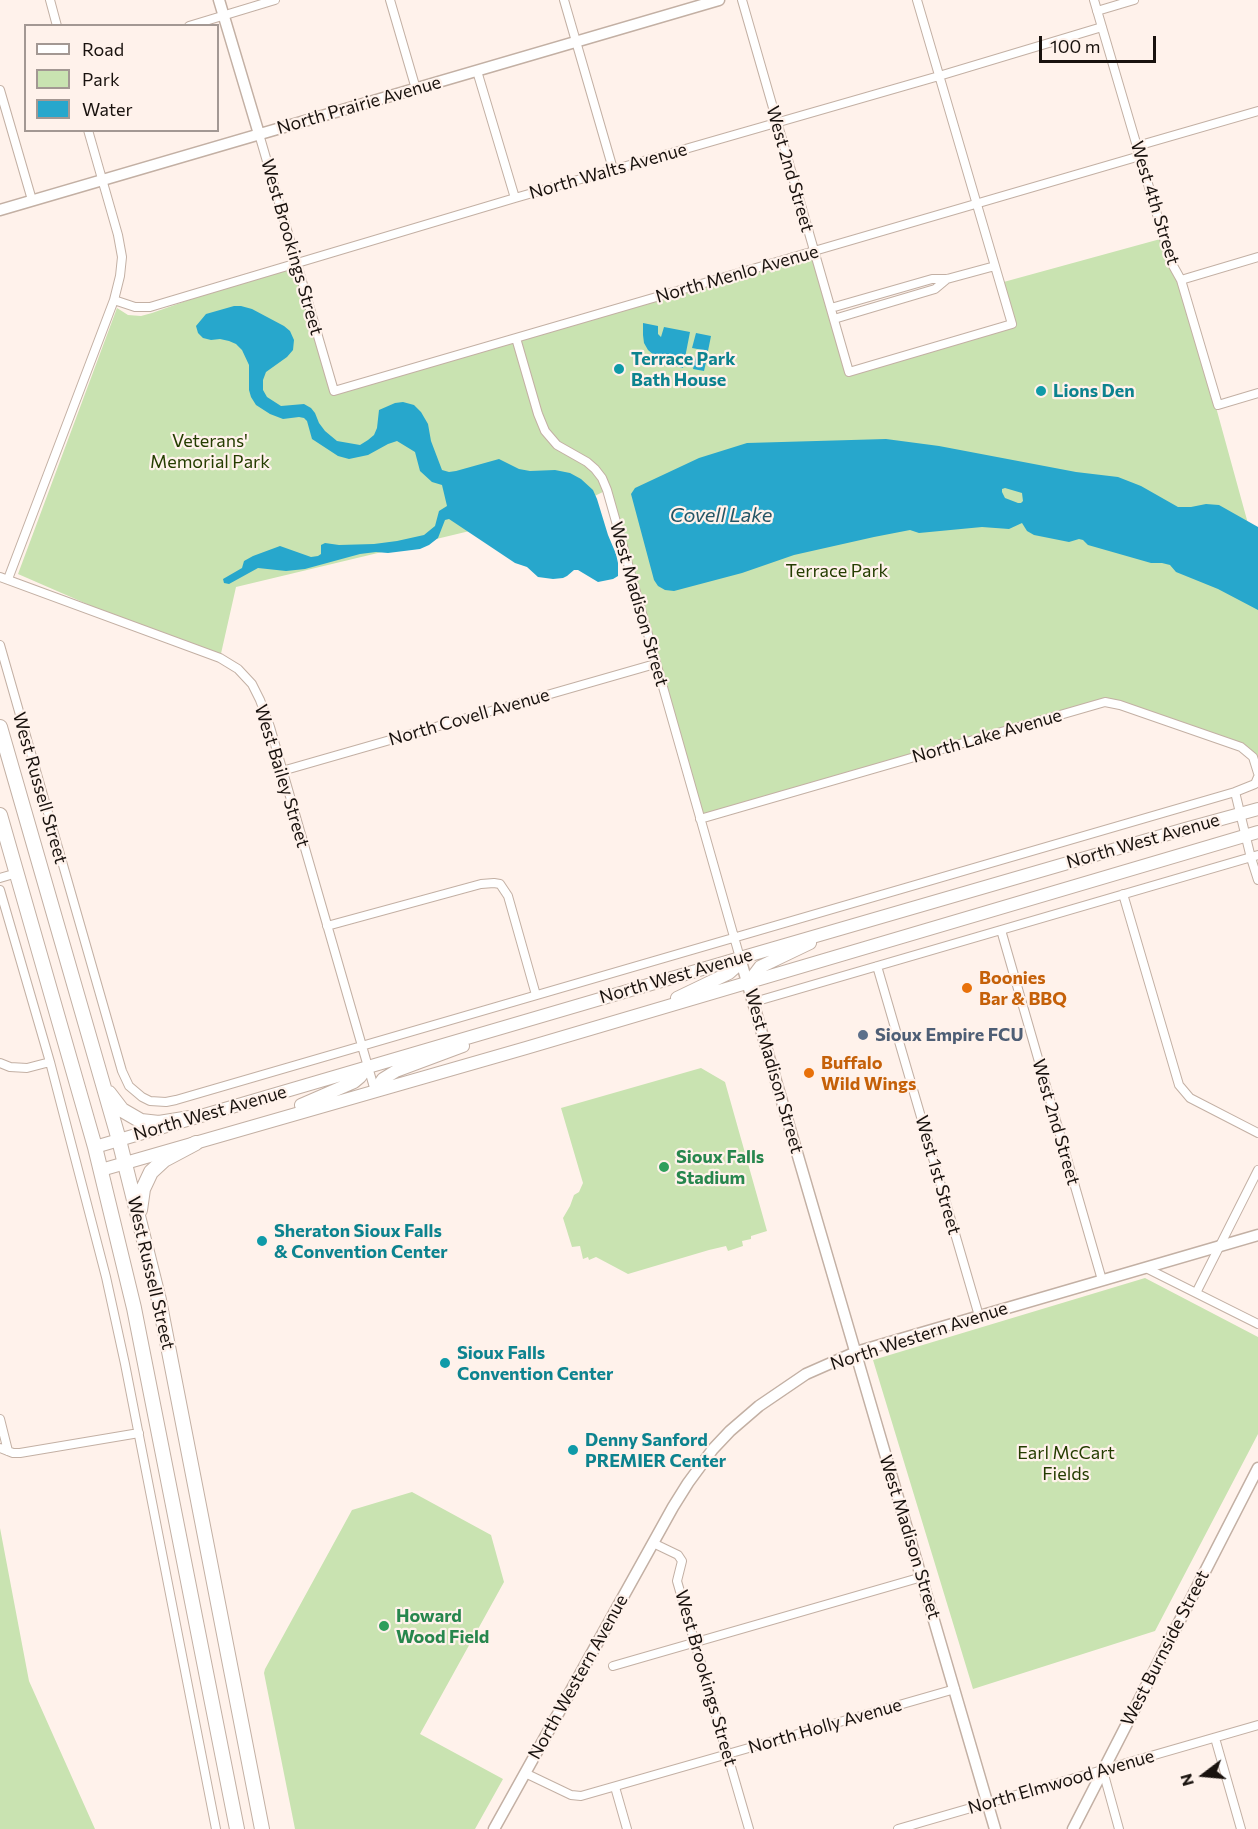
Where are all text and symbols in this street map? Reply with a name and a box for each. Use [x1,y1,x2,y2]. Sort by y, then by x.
legend [24,24,219,132]
scale bar [1042,24,1159,62]
text: 100 m [1050,35,1100,57]
text: Road [82,38,124,60]
text: Park [82,68,120,90]
street label: North Prairie Avenue [274,71,444,139]
text: Water [82,98,133,120]
street label: West 2nd Street [762,103,818,235]
street label: North Walts Avenue [527,138,689,204]
street label: West 4th Street [1126,138,1184,268]
street label: West Brookings Street [256,156,328,338]
street label: North Menlo Avenue [653,240,821,308]
place label: Terrace Park Bath House [631,348,735,391]
marker: Terrace Park Bath House [612,362,626,376]
place label: Lions Den [1053,380,1135,402]
marker: Lions Den [1034,384,1048,398]
park label: Veterans' Memorial Park [150,430,270,472]
water label: Covell Lake [670,503,772,527]
street label: West Madison Street [605,519,673,689]
park label: Terrace Park [786,560,888,582]
street label: North Covell Avenue [386,684,552,750]
street label: West Bailey Street [250,702,314,850]
street label: North Lake Avenue [910,704,1064,768]
street label: West Russell Street [8,710,72,866]
street label: North West Avenue [1064,809,1222,873]
street label: North West Avenue [597,944,755,1008]
place label: Boonies Bar & BBQ [979,967,1067,1010]
marker: Boonies Bar & BBQ [960,981,974,995]
street label: West Madison Street [740,986,808,1156]
place label: Sioux Empire FCU [875,1024,1024,1046]
marker: Sioux Empire FCU [856,1028,870,1042]
place label: Buffalo Wild Wings [821,1052,916,1094]
street label: West 2nd Street [1028,1056,1084,1188]
marker: Buffalo Wild Wings [802,1066,816,1080]
street label: North West Avenue [131,1081,289,1145]
street label: West 1st Street [911,1113,965,1237]
place label: Sioux Falls Stadium [676,1146,764,1188]
marker: Sioux Falls Stadium [657,1160,671,1174]
street label: West Russell Street [123,1194,179,1352]
place label: Sheraton Sioux Falls & Convention Center [274,1220,448,1262]
marker: Sheraton Sioux Falls & Convention Center [255,1234,269,1248]
street label: North Western Avenue [828,1297,1010,1375]
place label: Sioux Falls Convention Center [457,1342,613,1384]
marker: Sioux Falls Convention Center [438,1356,452,1370]
place label: Denny Sanford PREMIER Center [585,1429,726,1472]
park label: Earl McCart Fields [1017,1442,1115,1484]
marker: Denny Sanford PREMIER Center [566,1443,580,1457]
street label: West Madison Street [875,1452,945,1622]
street label: West Burnside Street [1116,1567,1214,1729]
street label: West Brookings Street [670,1587,742,1769]
street label: North Western Avenue [524,1591,632,1763]
place label: Howard Wood Field [396,1605,489,1648]
marker: Howard Wood Field [377,1619,391,1633]
street label: North Holly Avenue [746,1694,904,1758]
street label: North Elmwood Avenue [965,1745,1157,1819]
north arrow [1174,1745,1234,1805]
text: N [1175,1772,1197,1788]

